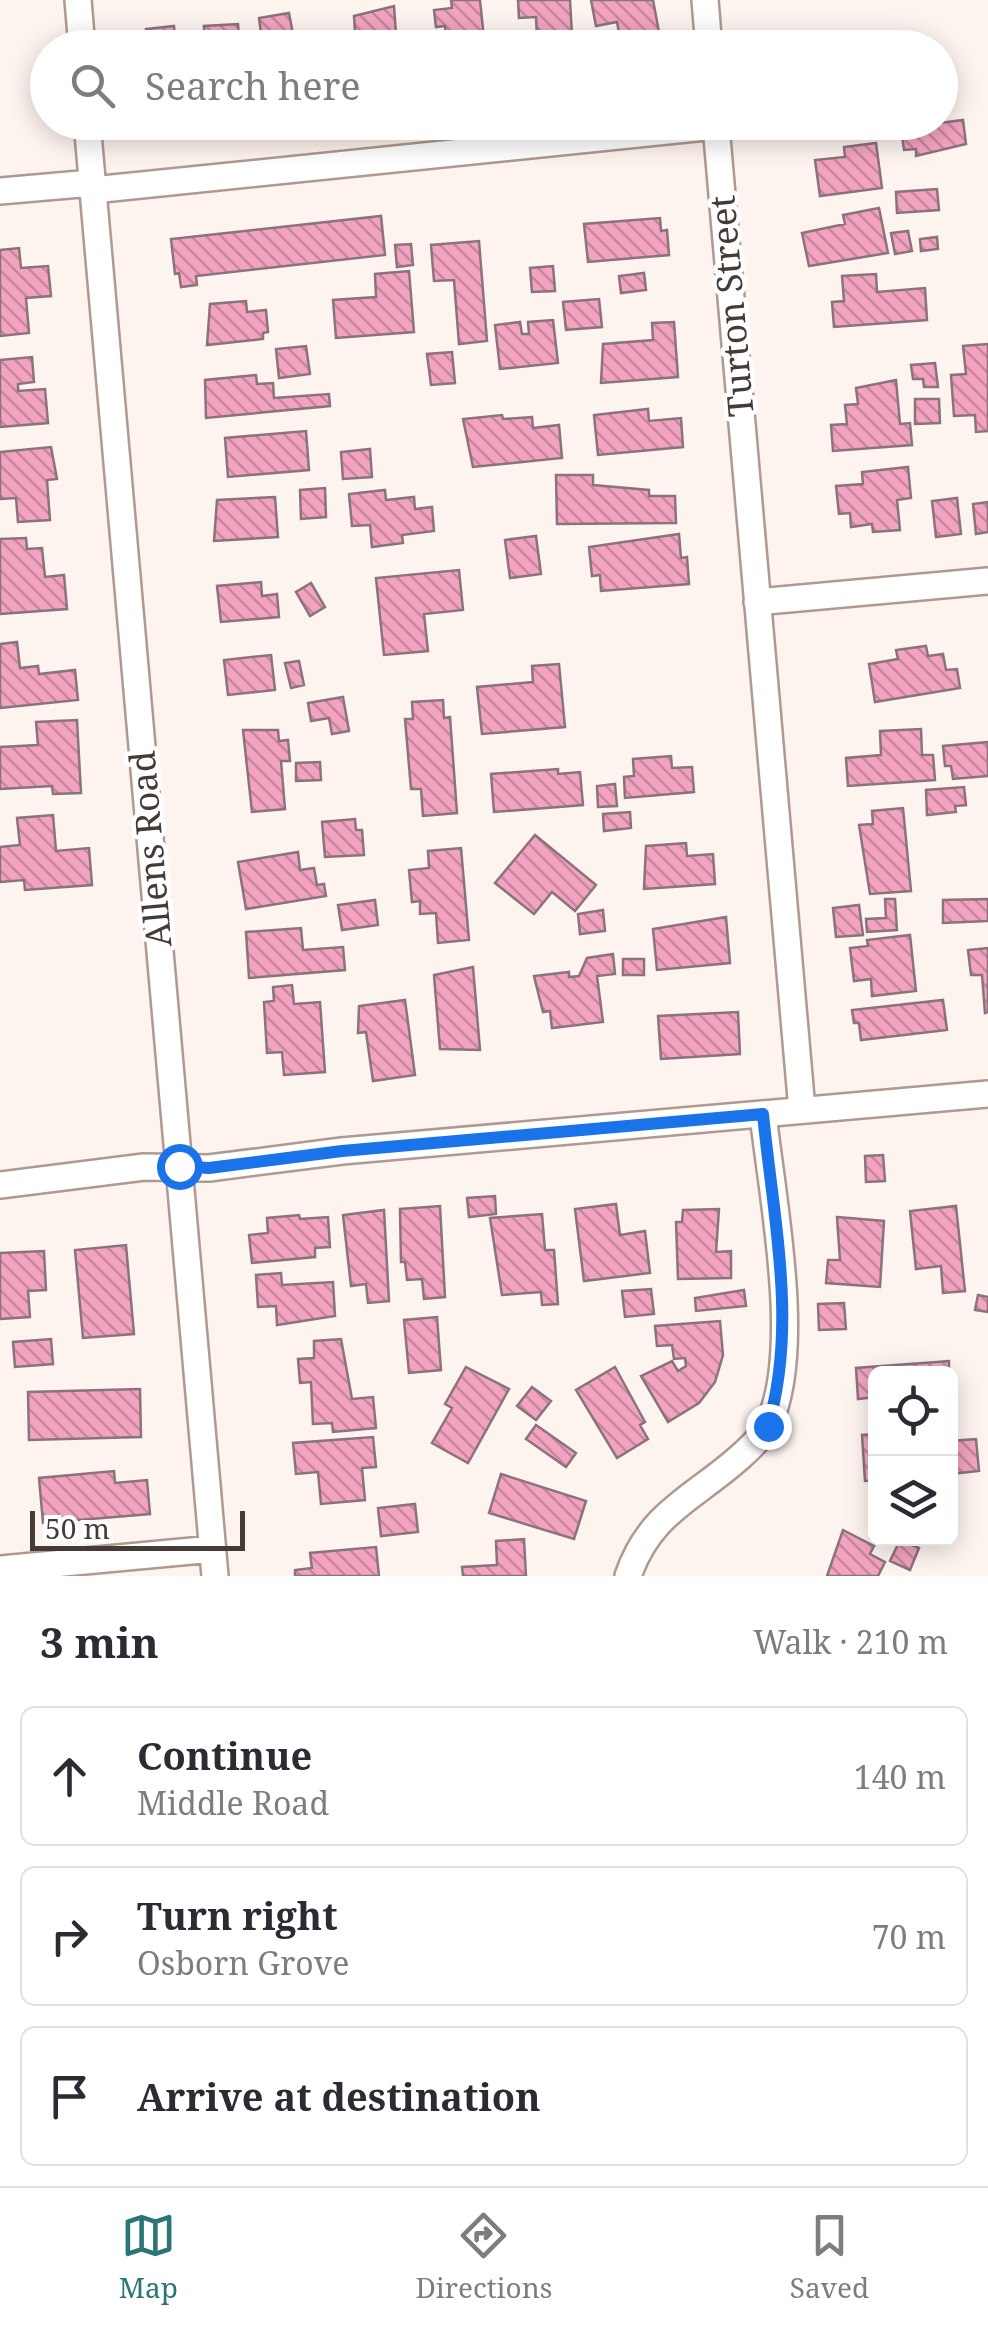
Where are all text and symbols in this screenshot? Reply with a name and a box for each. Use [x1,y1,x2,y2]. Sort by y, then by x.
search box [30,30,958,140]
icon: search [65,58,120,113]
text: Search here [145,59,361,111]
street label: Turton Street [697,194,764,419]
street label: Allens Road [118,749,181,949]
route start [157,1144,203,1190]
map controls [868,1366,958,1546]
button: locate [868,1366,958,1456]
route end [746,1404,792,1450]
button: layers [868,1456,958,1546]
scale bar [30,1506,245,1550]
text: 50 m [45,1509,110,1547]
text: 3 min [40,1613,159,1670]
text: Walk · 210 m [753,1620,948,1663]
text: Continue [137,1729,312,1781]
icon: ahead [42,1749,97,1804]
text: 140 m [854,1755,946,1798]
text: Middle Road [137,1781,329,1824]
text: Turn right [137,1889,338,1941]
icon: right [42,1909,97,1964]
text: 70 m [872,1915,946,1958]
text: Osborn Grove [137,1941,349,1984]
icon: arrive [42,2069,97,2124]
text: Arrive at destination [137,2070,541,2122]
tab: Map [119,2208,178,2306]
tab: Directions [415,2208,552,2306]
tab: Saved [790,2208,869,2306]

